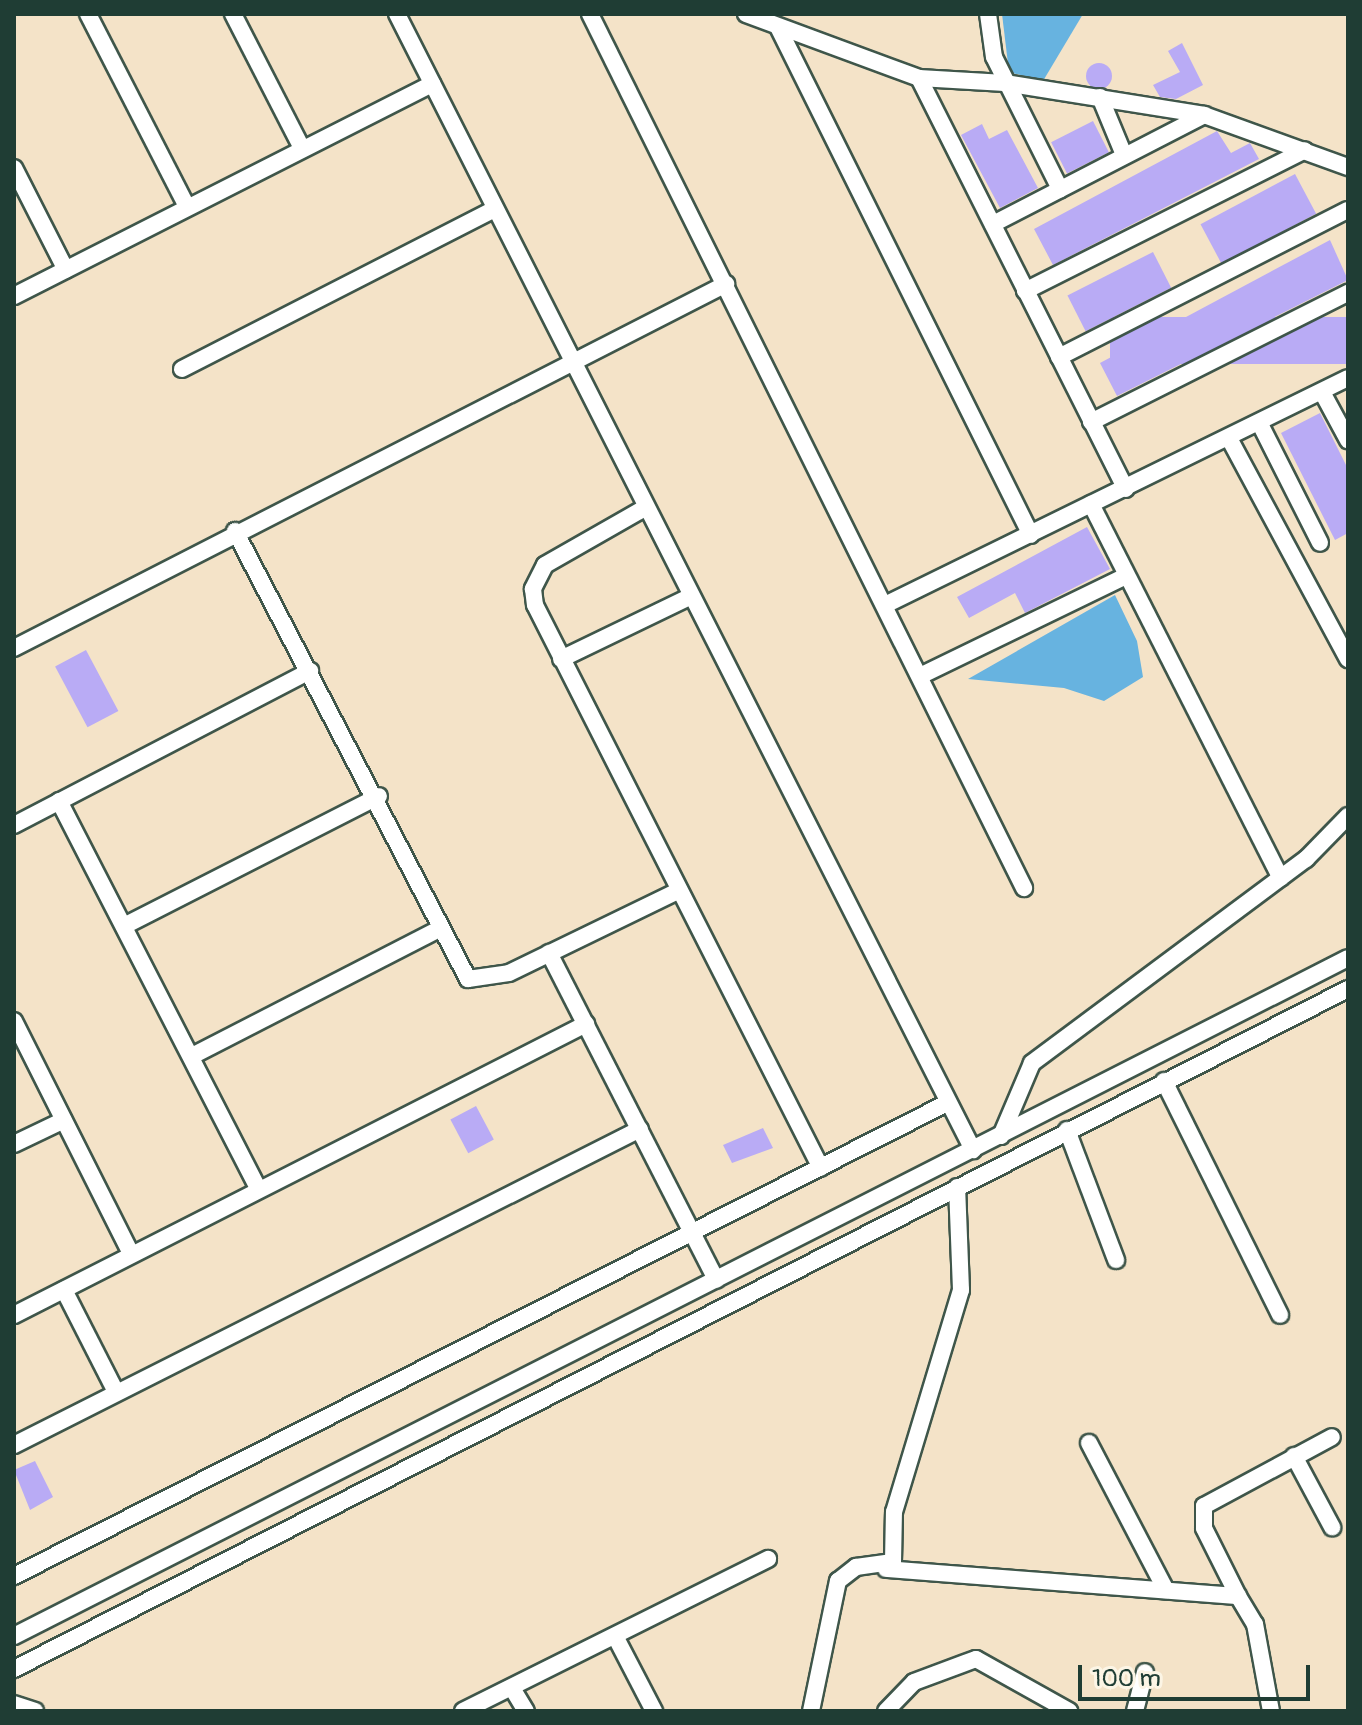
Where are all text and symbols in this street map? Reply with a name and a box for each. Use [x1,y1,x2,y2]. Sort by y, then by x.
scale bar [1082,1649,1314,1699]
text: 100 m [1092,1664,1161,1693]

